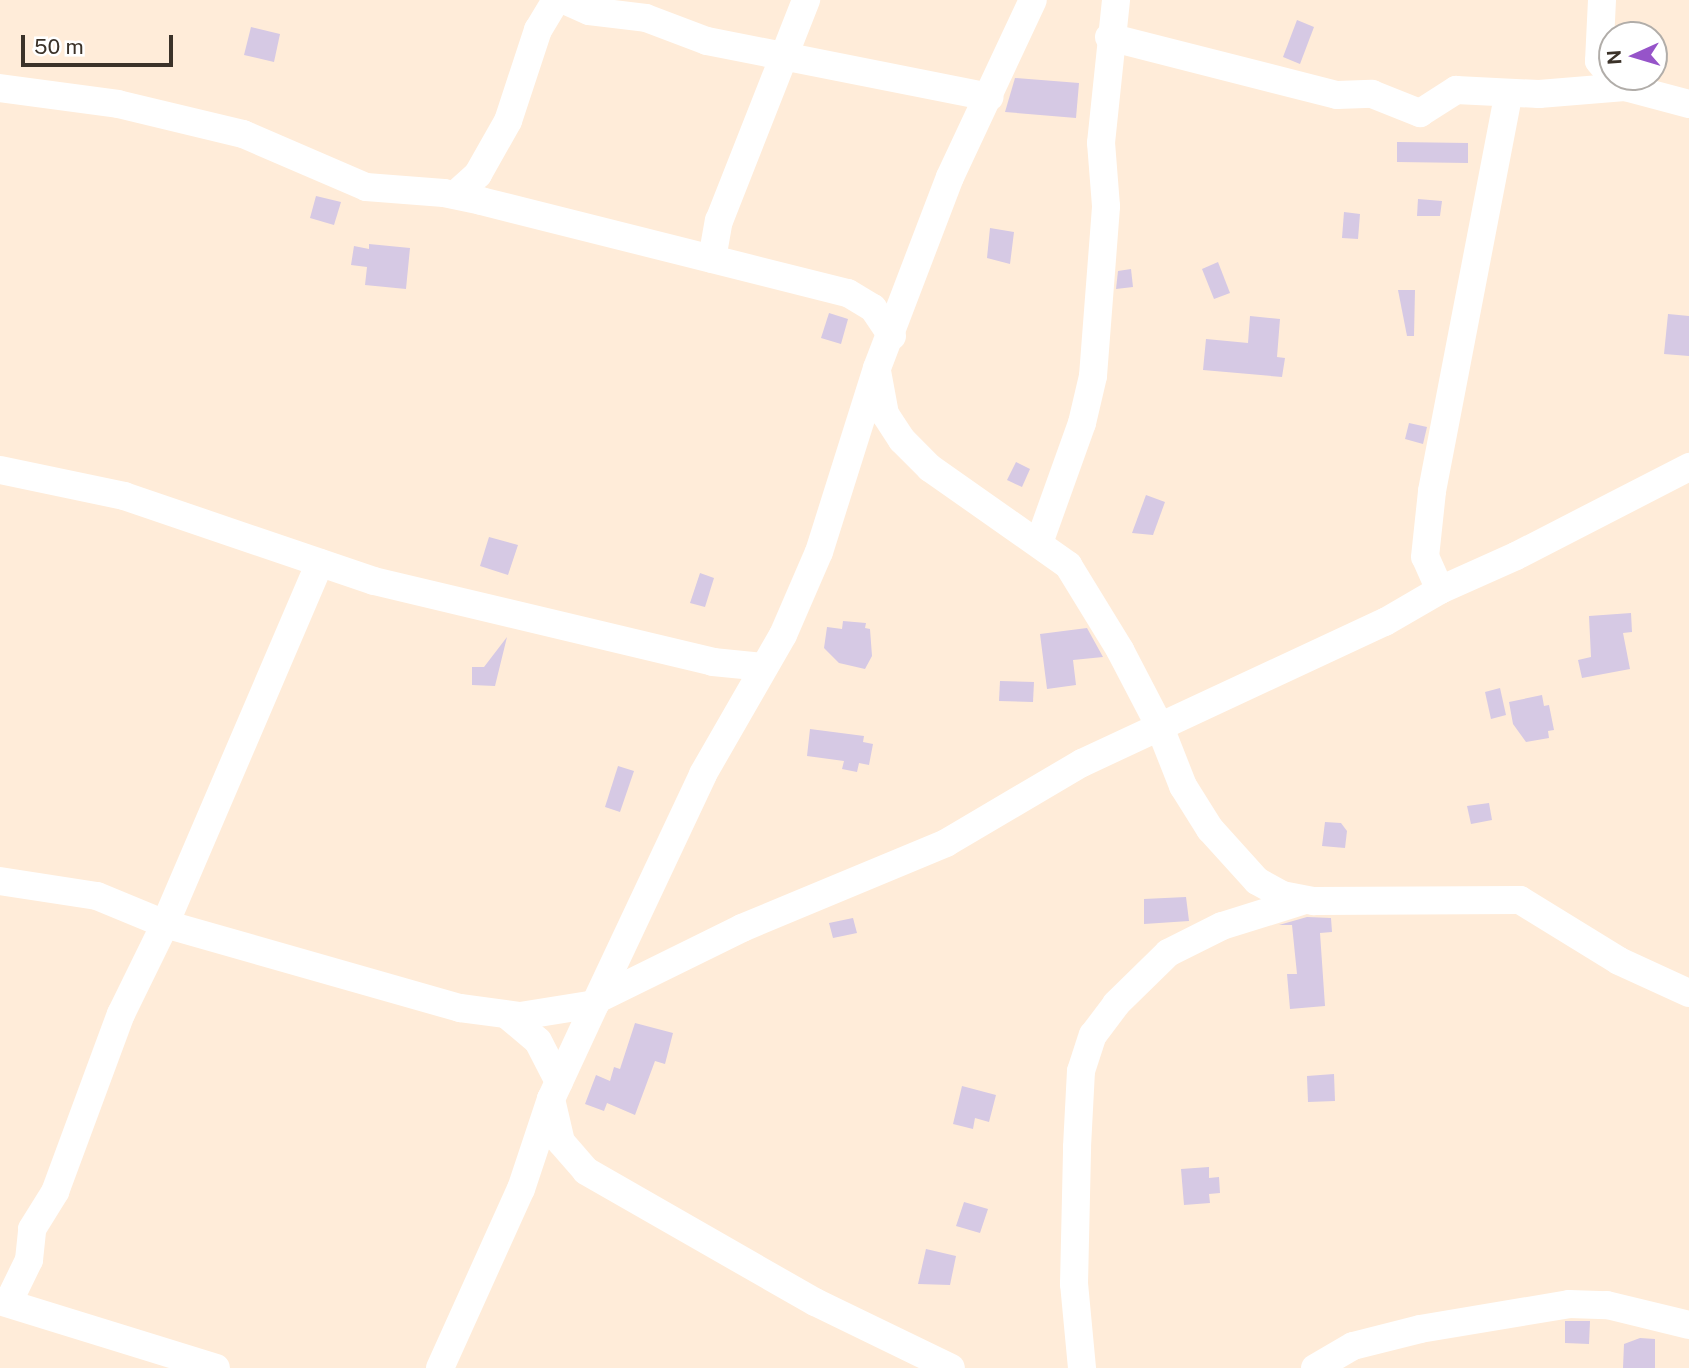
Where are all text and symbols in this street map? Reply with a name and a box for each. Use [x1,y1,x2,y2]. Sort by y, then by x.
scale bar [24,21,177,65]
north arrow [1598,21,1668,91]
text: 50 m [34,34,84,59]
text: N [1603,49,1626,66]

